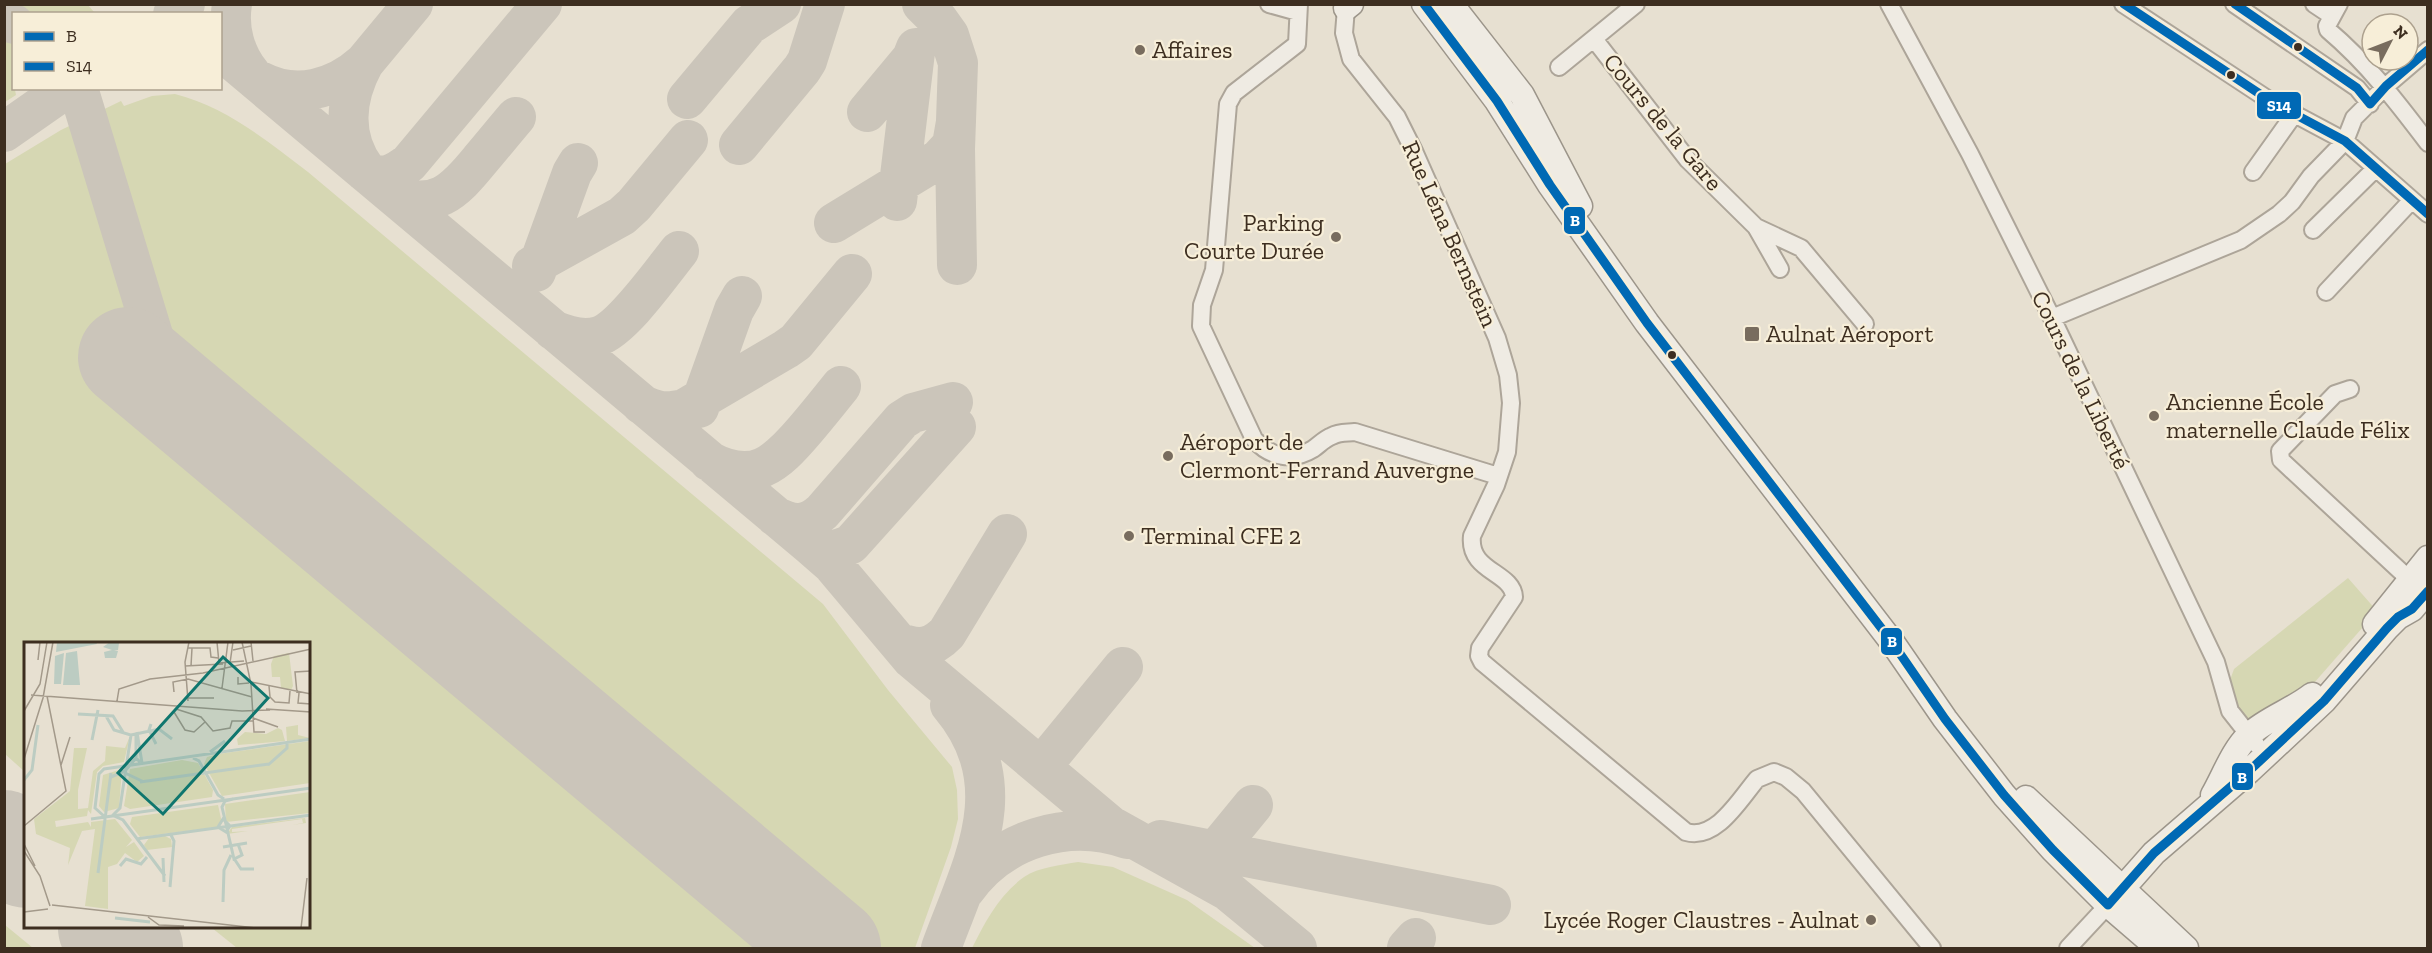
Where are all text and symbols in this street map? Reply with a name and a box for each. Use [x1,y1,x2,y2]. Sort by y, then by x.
legend [12,12,222,90]
north arrow [2360,12,2420,72]
text: N [2390,21,2412,43]
text: B [66,25,77,47]
place label: Affaires [1152,35,1233,64]
unlabelled marker [2292,41,2304,53]
marker: Affaires [1133,43,1147,57]
street label: Cours de la Gare [1598,47,1729,196]
text: S14 [66,55,93,77]
unlabelled marker [2225,69,2237,81]
line badge: S14 [2256,91,2302,120]
text: S14 [2267,96,2291,115]
street label: Rue Léna Bernstein [1396,136,1505,332]
line badge: B [1563,206,1586,235]
place label: Parking Courte Durée [1184,208,1324,265]
text: B [1570,211,1580,230]
marker: Parking Courte Durée [1329,230,1343,244]
street label: Cours de la Liberté [2026,286,2137,474]
place label: Aulnat Aéroport [1766,319,1933,348]
marker: Aulnat Aéroport [1743,325,1761,343]
unlabelled marker [1666,349,1678,361]
place label: Ancienne École maternelle Claude Félix [2166,387,2410,444]
marker: Ancienne École maternelle Claude Félix [2147,409,2161,423]
place label: Aéroport de Clermont-Ferrand Auvergne [1180,427,1474,484]
marker: Aéroport de Clermont-Ferrand Auvergne [1161,449,1175,463]
place label: Terminal CFE 2 [1141,521,1301,550]
marker: Terminal CFE 2 [1122,529,1136,543]
line badge: B [1880,627,1903,656]
text: B [1887,632,1897,651]
inset map [24,642,310,929]
line badge: B [2231,762,2254,791]
text: B [2237,768,2247,787]
place label: Lycée Roger Claustres - Aulnat [1543,905,1859,934]
marker: Lycée Roger Claustres - Aulnat [1864,913,1878,927]

